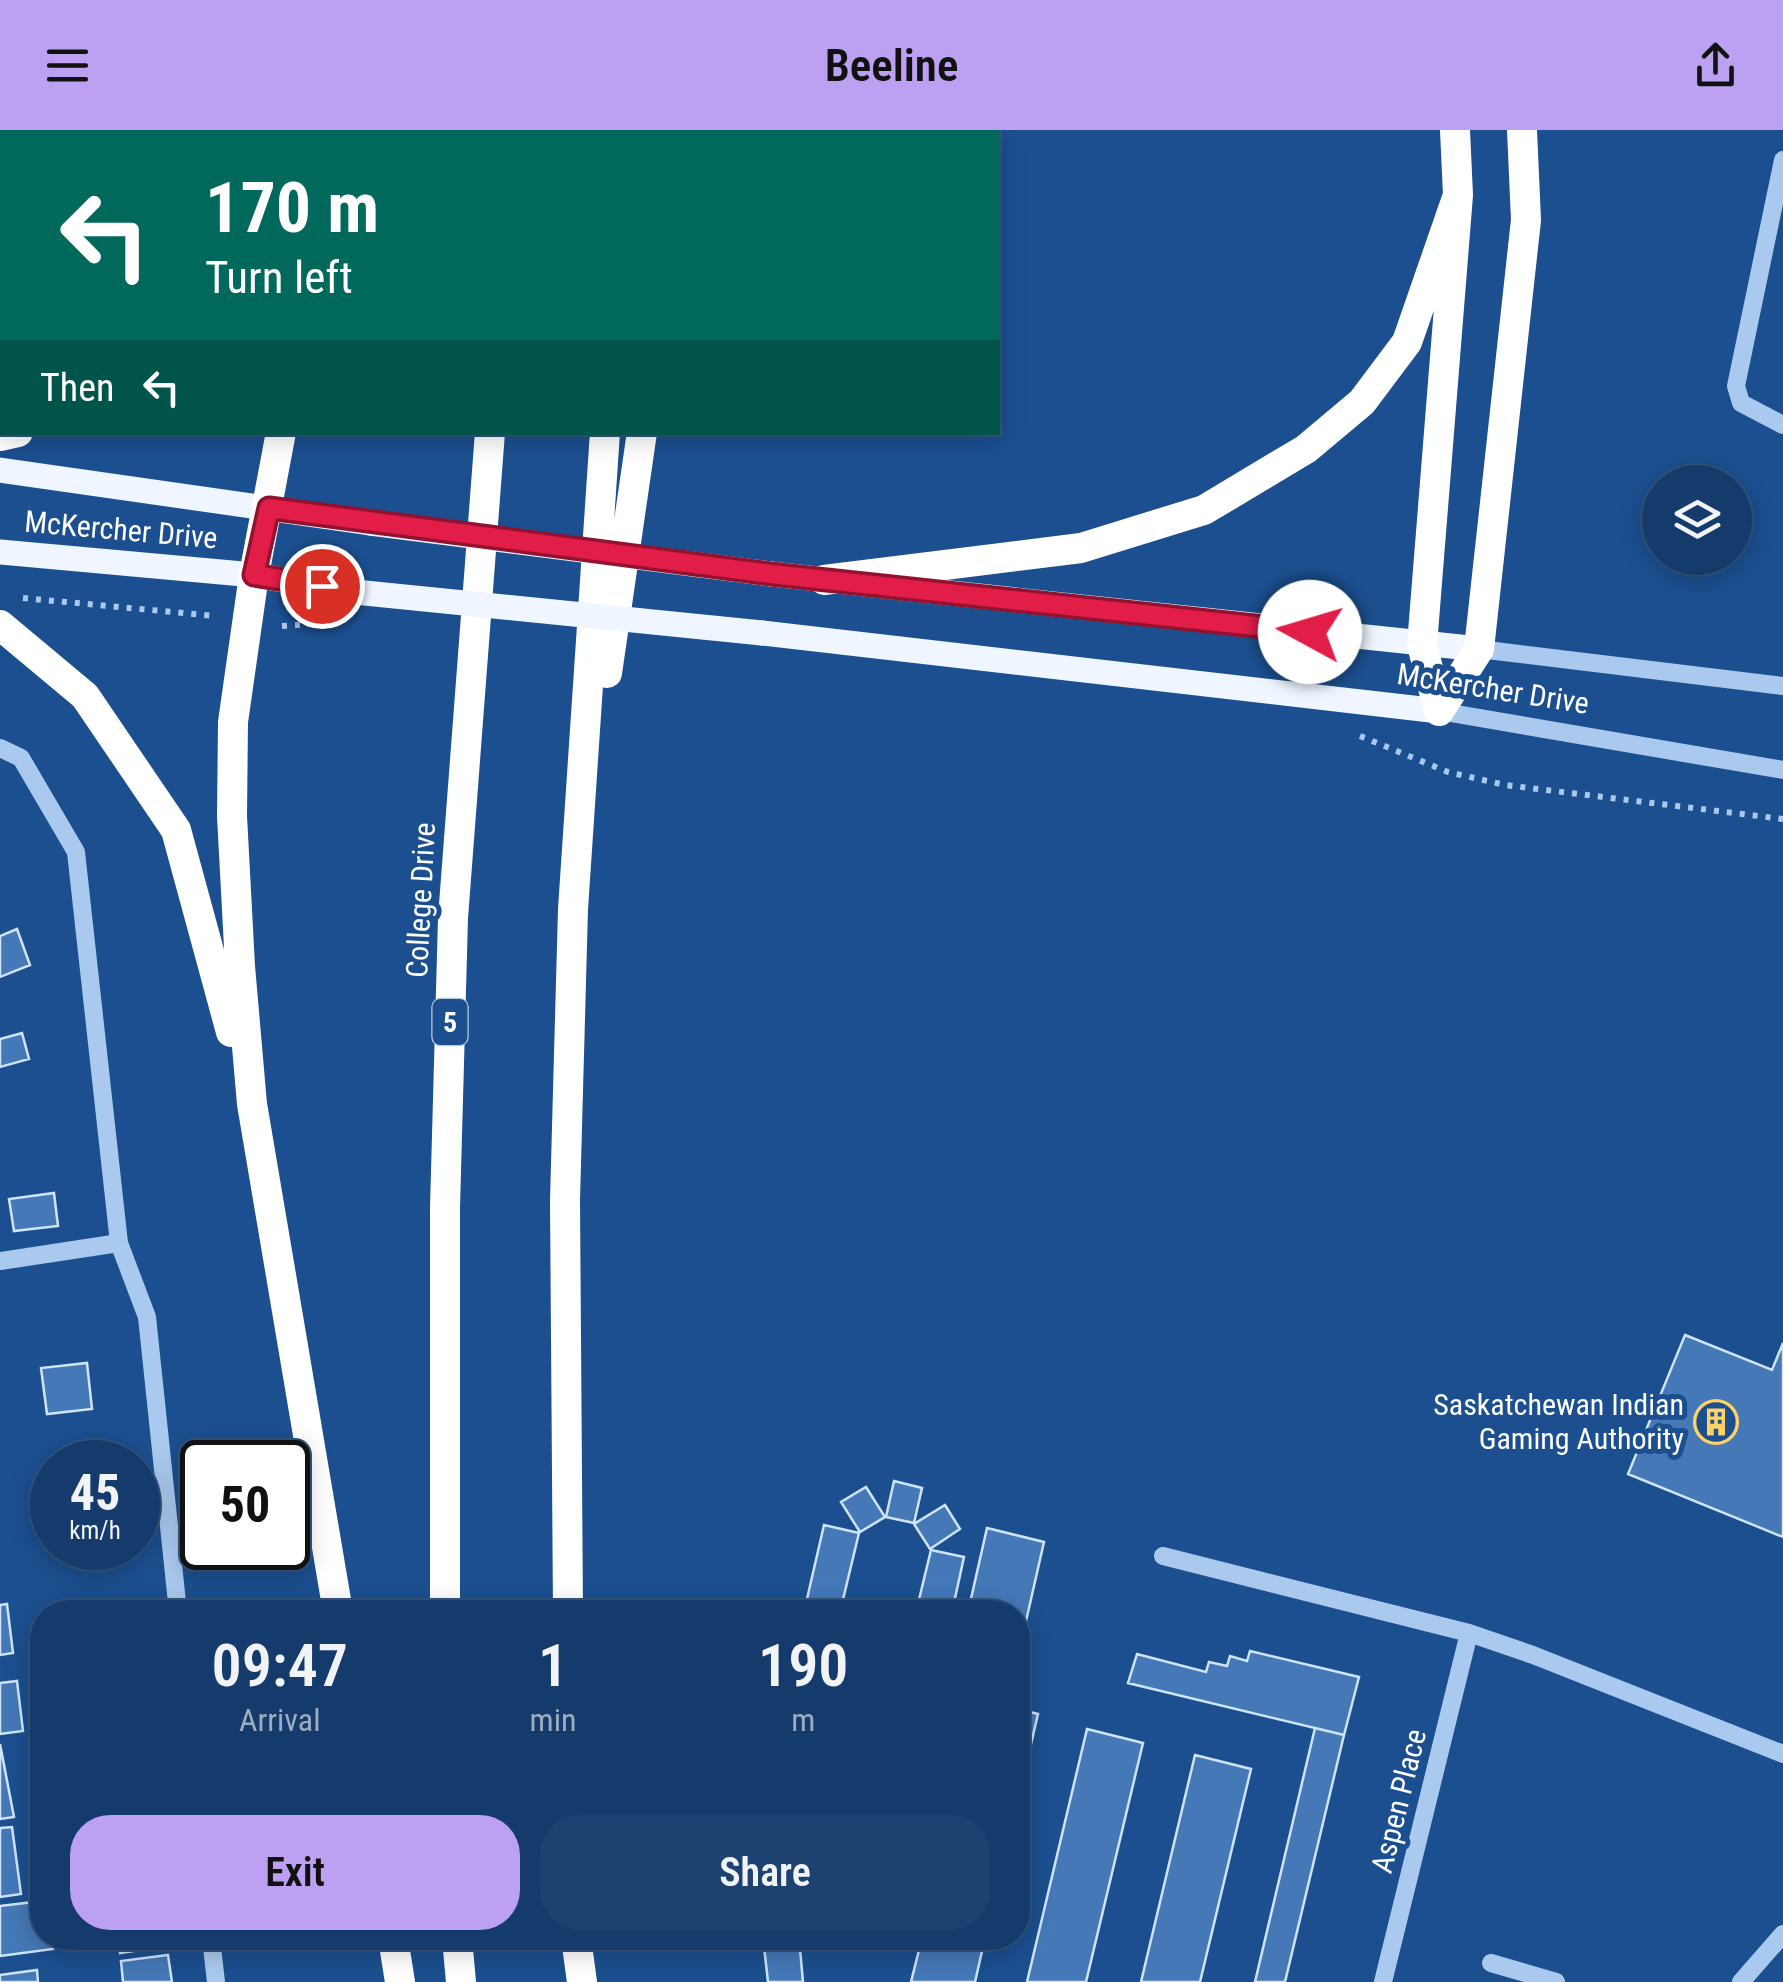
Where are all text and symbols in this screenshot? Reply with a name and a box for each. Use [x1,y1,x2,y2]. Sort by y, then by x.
icon: menu [40,38,95,93]
icon: share [1688,38,1743,93]
text: Beeline [825,39,958,92]
text: 170 m [205,167,379,249]
icon: left [40,170,170,300]
text: Turn left [205,251,353,304]
icon: left [134,360,189,415]
text: Then [40,366,114,410]
map controls [1642,465,1752,575]
button: layers [1642,465,1752,575]
street label: McKercher Drive [23,504,219,555]
pin [280,544,365,629]
icon: arrive [295,559,350,614]
position arrow [1258,580,1362,684]
street label: McKercher Drive [1395,656,1591,721]
street label: College Drive [399,821,442,979]
road number: 5 [432,999,468,1045]
place label: Saskatchewan Indian Gaming Authority [1433,1387,1684,1456]
building icon: Saskatchewan Indian Gaming Authority [1693,1399,1739,1445]
speed limit sign: 50 [180,1440,310,1570]
text: 45 [70,1464,120,1522]
text: km/h [69,1516,121,1545]
text: 09:47 [211,1630,348,1701]
text: 1 [538,1630,568,1701]
text: 190 [758,1630,848,1701]
text: Arrival [239,1701,320,1739]
text: min [530,1701,576,1739]
text: m [791,1701,815,1739]
street label: Aspen Place [1364,1725,1433,1876]
button: Exit [70,1815,520,1930]
button: Share [540,1815,990,1930]

